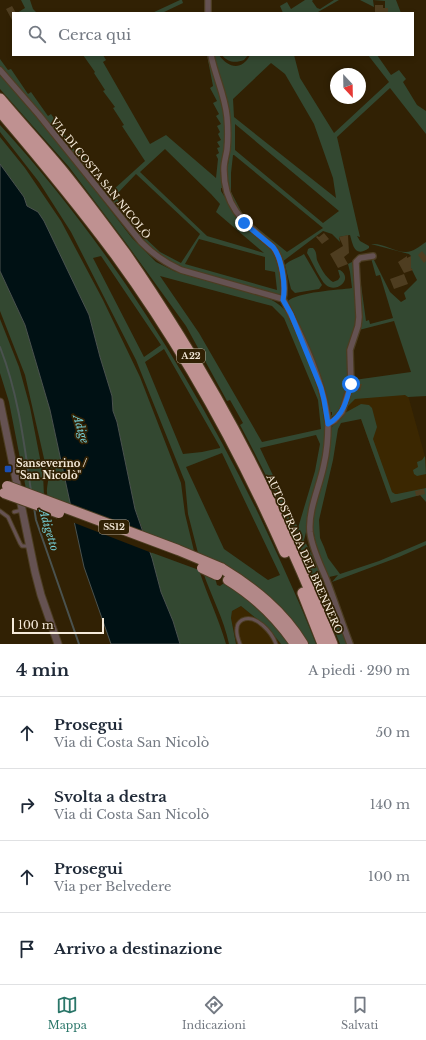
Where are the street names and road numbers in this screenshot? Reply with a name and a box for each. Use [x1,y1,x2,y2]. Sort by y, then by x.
street label: VIA DI COSTA SAN NICOLÒ [47,114,154,242]
road number: A22 [177,349,205,363]
street label: AUTOSTRADA DEL BRENNERO [263,472,346,636]
road number: SS12 [99,520,129,534]

